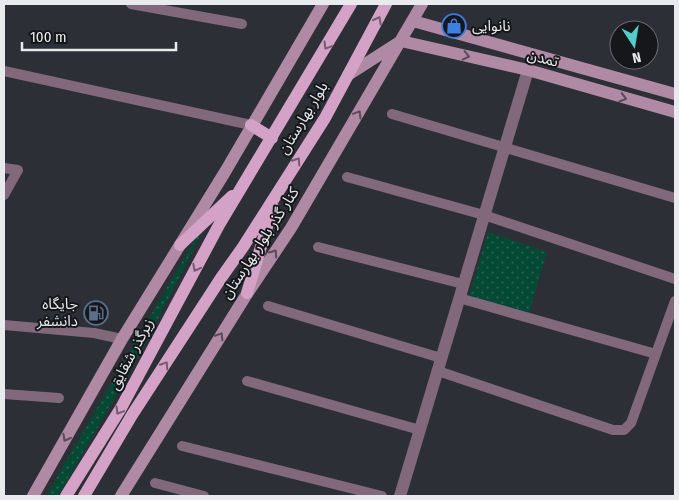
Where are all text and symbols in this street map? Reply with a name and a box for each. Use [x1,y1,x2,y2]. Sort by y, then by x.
shop icon: نانوایی [441,13,467,39]
one-way arrow [371,16,381,25]
place label: نانوایی [472,17,511,35]
scale bar [22,20,176,52]
north arrow [609,20,659,70]
text: 100 m [30,28,67,46]
one-way arrow [323,40,333,49]
street label: تمدن [525,45,561,71]
text: N [631,48,642,66]
one-way arrow [461,50,470,61]
street label: بلوار بهارستان [274,79,332,157]
one-way arrow [618,92,627,102]
one-way arrow [352,110,362,119]
one-way arrow [291,157,300,166]
street label: کنار گذر بلوار بهارستان [217,183,303,302]
one-way arrow [268,249,277,259]
one-way arrow [192,262,202,271]
place label: جایگاه دانشفر [36,295,78,330]
fuel station icon: جایگاه دانشفر [83,300,109,326]
street label: زیرگذر شقایق [105,315,158,393]
one-way arrow [214,332,224,341]
one-way arrow [158,362,168,371]
one-way arrow [115,405,125,414]
one-way arrow [62,433,72,442]

